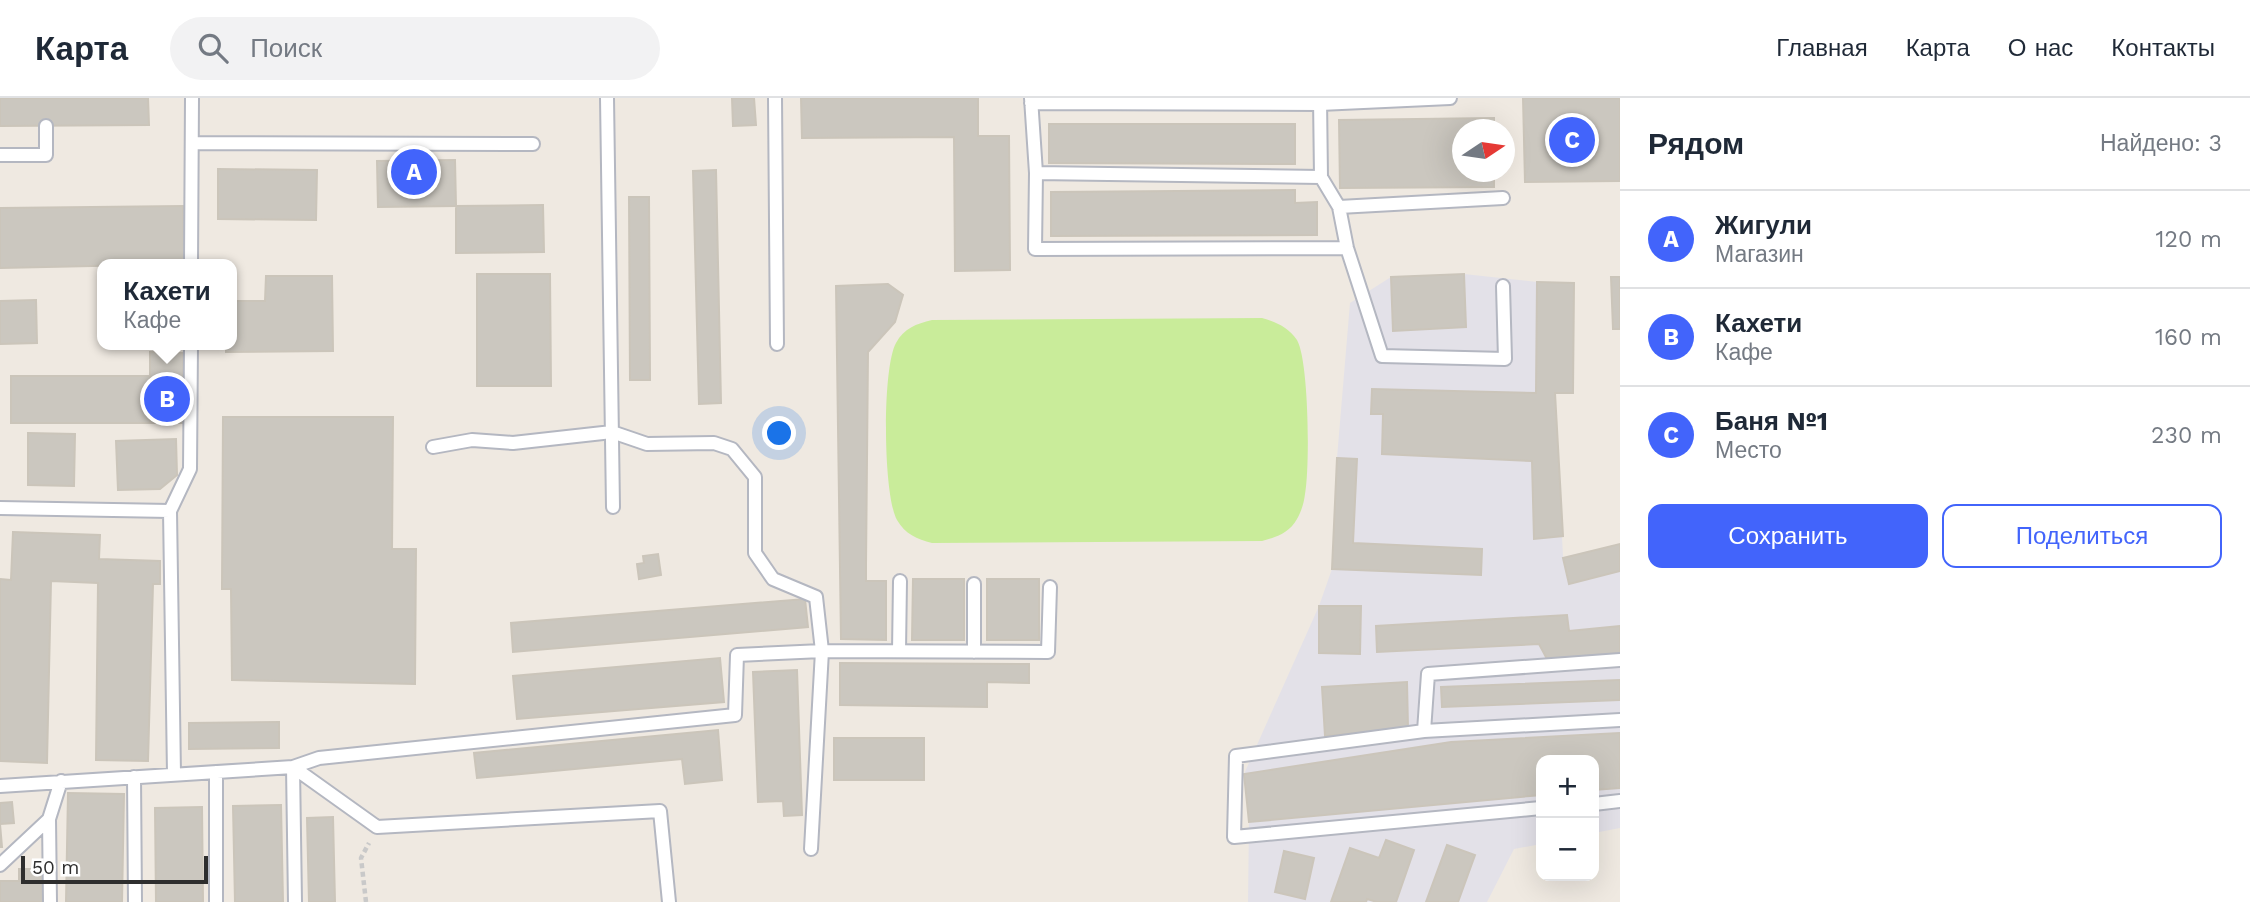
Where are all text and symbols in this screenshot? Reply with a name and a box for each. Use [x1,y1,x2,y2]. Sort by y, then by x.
search box [170,17,660,80]
text: Карта [35,29,128,68]
icon: search [194,29,232,67]
text: Поиск [250,33,322,63]
text: Главная [1776,34,1868,62]
text: Карта [1906,34,1970,62]
text: О нас [2008,34,2073,62]
text: Контакты [2111,34,2215,62]
pin: C [1549,114,1595,166]
north arrow [1452,119,1515,182]
text: Рядом [1648,126,1744,161]
text: Найдено: 3 [2100,130,2222,157]
pin: A [391,146,437,198]
text: Жигули [1715,210,1812,240]
text: A [1663,226,1679,253]
text: 120 m [2156,226,2222,253]
text: Магазин [1715,241,1804,268]
popup [97,259,237,350]
text: Кахети [123,276,211,306]
text: Кафе [123,307,181,334]
text: Кахети [1715,308,1802,338]
text: B [1663,324,1679,351]
text: 160 m [2155,324,2222,351]
text: Кафе [1715,339,1773,366]
pin: B [144,373,190,425]
text: Баня №1 [1715,406,1828,436]
your location [762,416,796,450]
text: C [1663,422,1679,449]
text: 230 m [2151,422,2222,449]
text: Место [1715,437,1782,464]
button: Сохранить [1648,504,1928,568]
button: Поделиться [1942,504,2222,568]
map controls [1536,755,1599,881]
button: + [1536,755,1599,818]
button: − [1536,818,1599,881]
scale bar [21,853,208,885]
text: 50 m [32,856,79,879]

